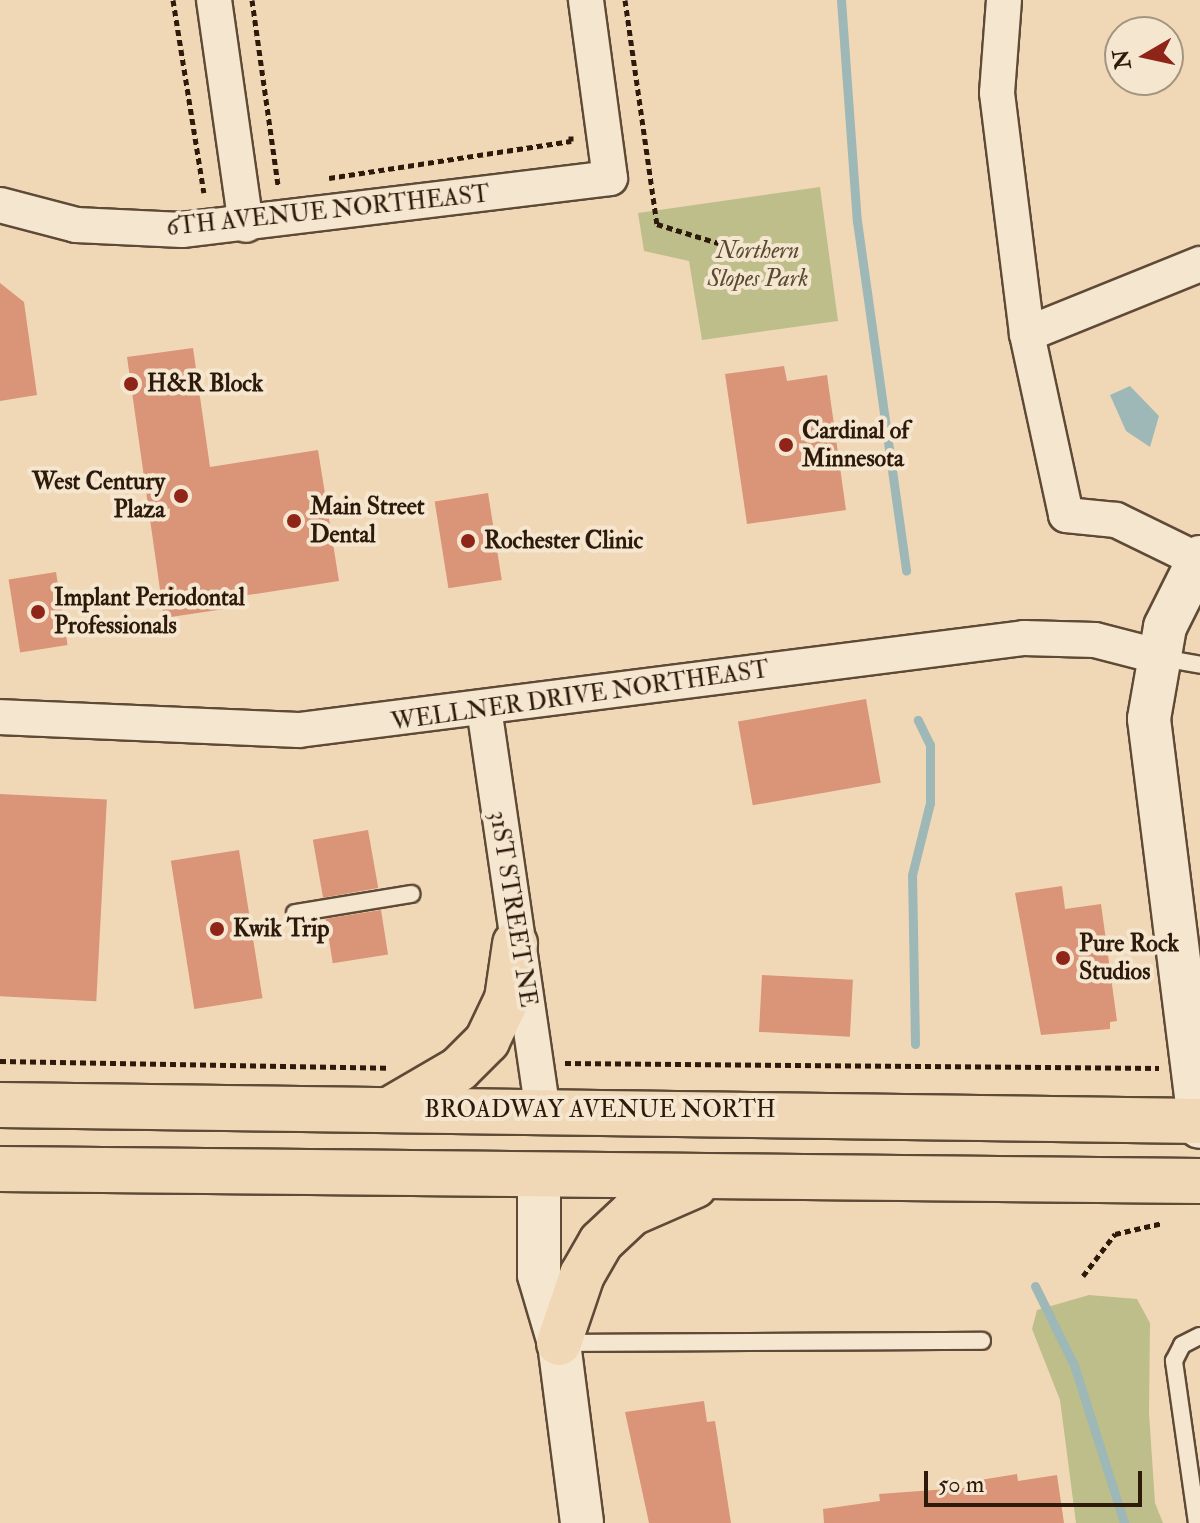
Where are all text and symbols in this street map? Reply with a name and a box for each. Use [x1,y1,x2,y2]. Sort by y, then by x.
north arrow [1104,16,1184,96]
text: N [1107,48,1138,71]
street label: 6TH AVENUE NORTHEAST [165,180,491,242]
park label: Northern Slopes Park [707,237,809,293]
place label: H&R Block [147,370,263,398]
marker: H&R Block [122,375,140,393]
place label: Cardinal of Minnesota [802,417,909,473]
marker: Cardinal of Minnesota [777,436,795,454]
place label: West Century Plaza [32,468,165,524]
marker: West Century Plaza [172,487,190,505]
place label: Main Street Dental [310,493,425,549]
marker: Main Street Dental [285,512,303,530]
place label: Rochester Clinic [484,527,643,555]
marker: Rochester Clinic [459,532,477,550]
place label: Implant Periodontal Professionals [54,584,245,640]
marker: Implant Periodontal Professionals [29,603,47,621]
street label: WELLNER DRIVE NORTHEAST [389,655,771,737]
street label: 31ST STREET NE [483,809,543,1009]
place label: Kwik Trip [233,915,329,943]
marker: Kwik Trip [208,920,226,938]
place label: Pure Rock Studios [1079,930,1179,986]
marker: Pure Rock Studios [1054,949,1072,967]
street label: BROADWAY AVENUE NORTH [424,1096,776,1124]
scale bar [928,1455,1146,1505]
text: 50 m [938,1469,984,1500]

